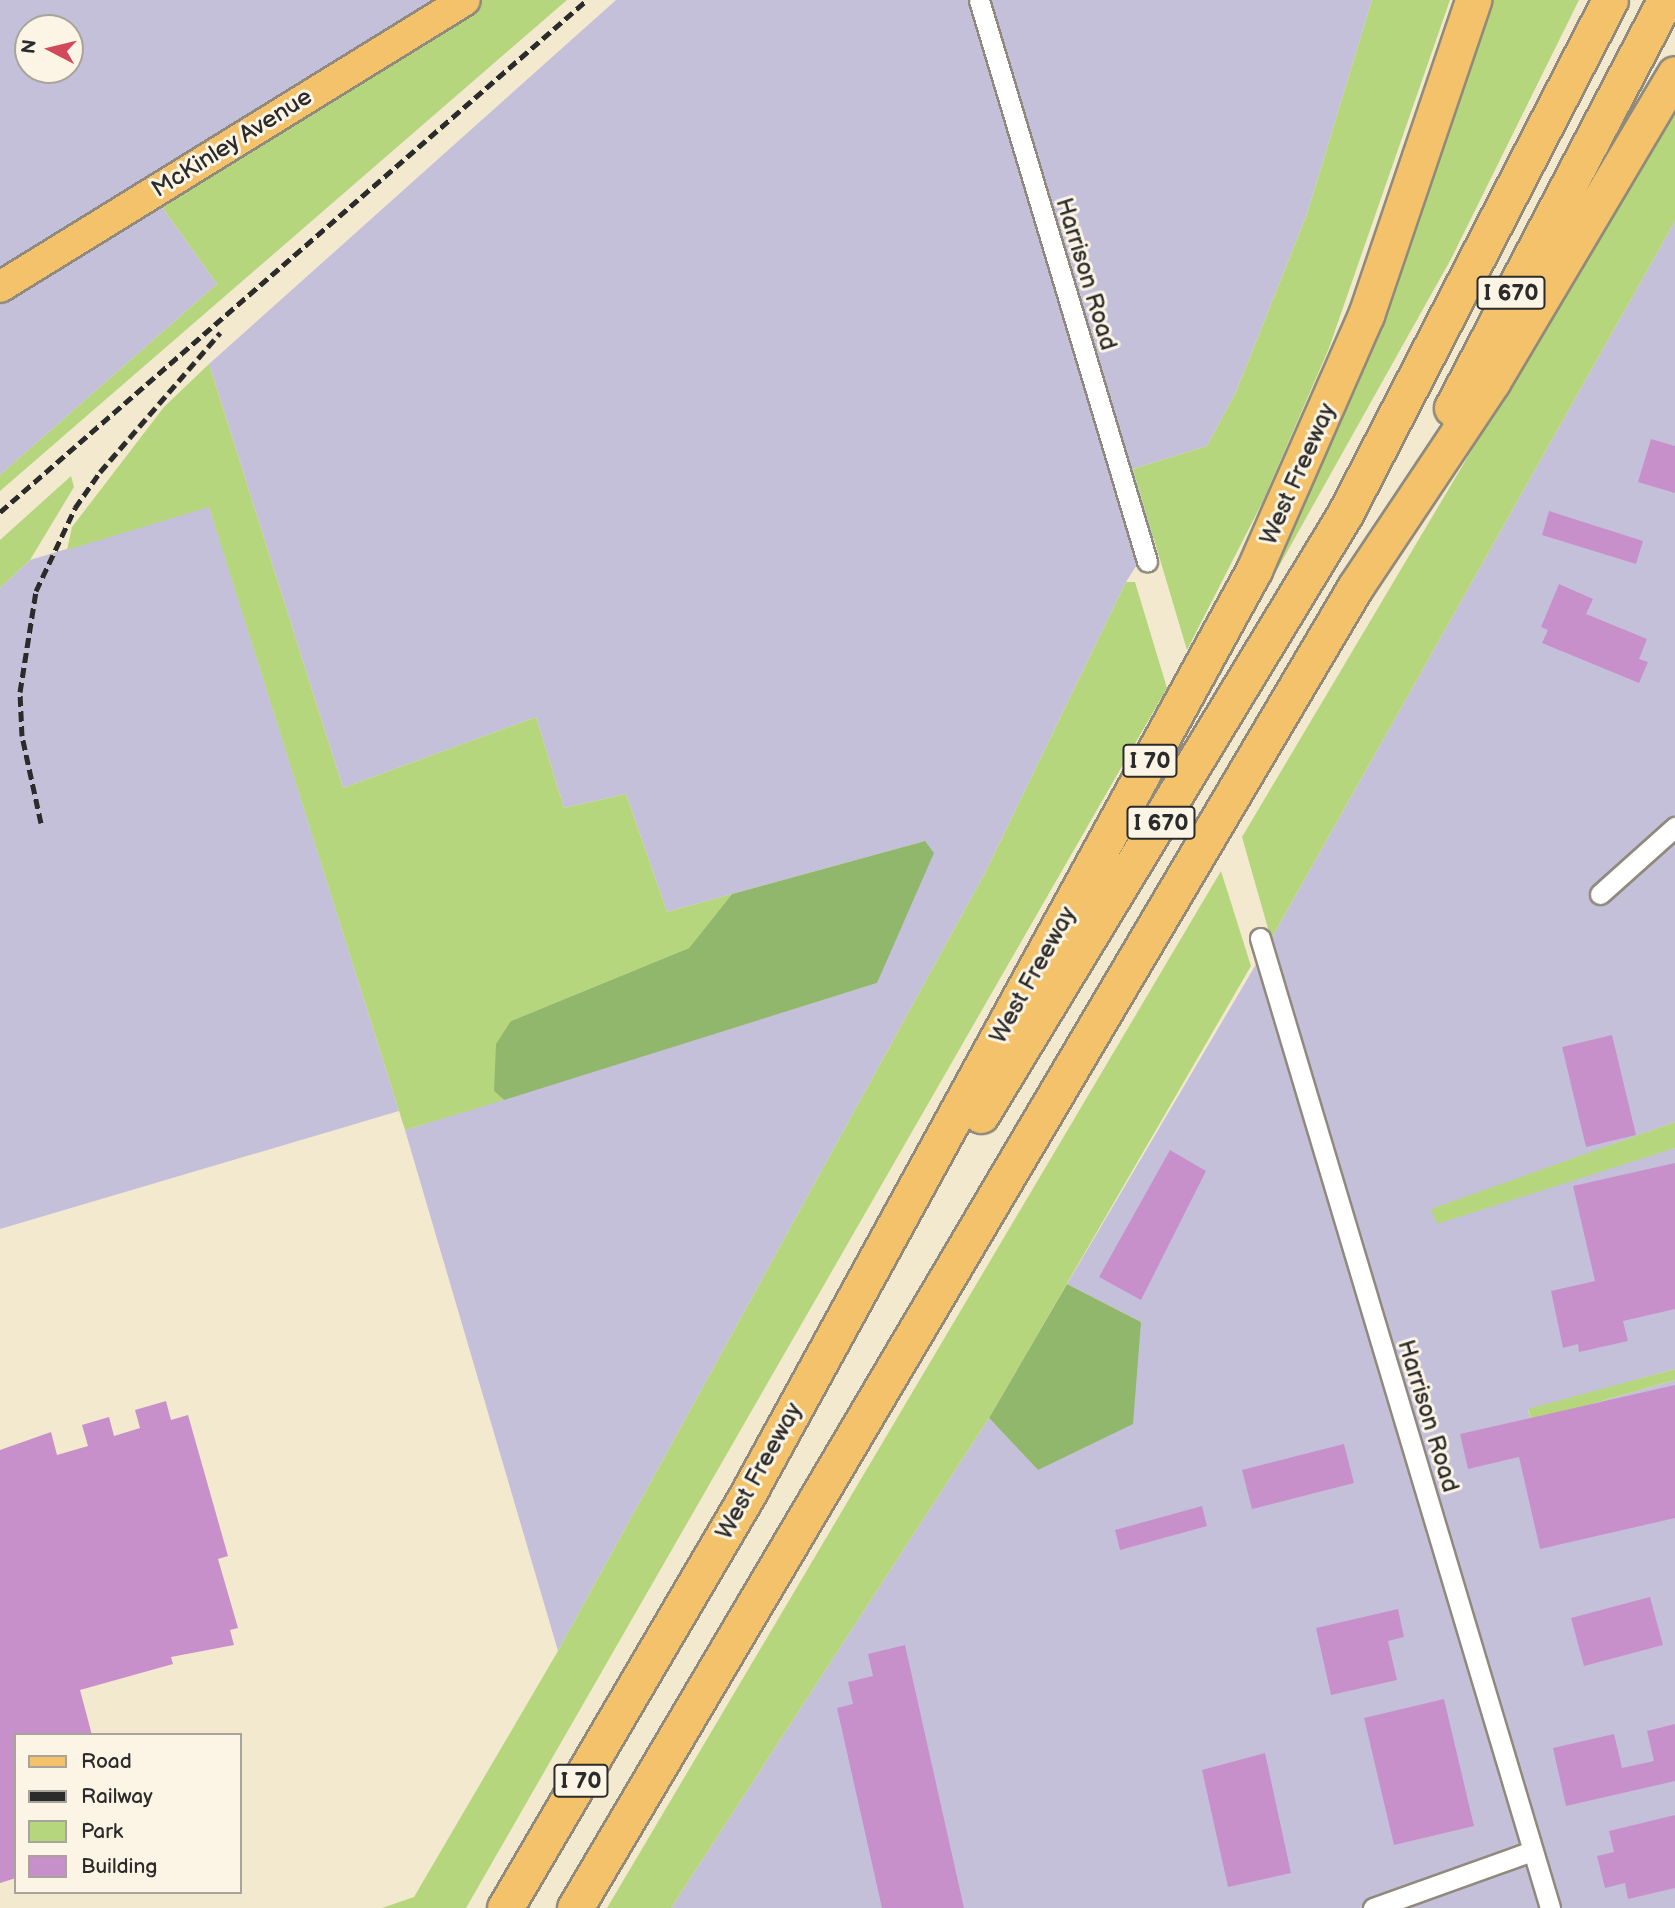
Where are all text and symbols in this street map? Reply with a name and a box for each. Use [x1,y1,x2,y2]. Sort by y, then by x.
north arrow [14,14,84,84]
text: N [17,38,42,55]
street label: McKinley Avenue [146,82,318,204]
street label: Harrison Road [1049,194,1123,354]
road number: I 670 [1476,274,1546,312]
street label: West Freeway [1254,399,1342,549]
road number: I 70 [1122,741,1178,780]
road number: I 670 [1126,804,1196,842]
street label: West Freeway [984,902,1082,1048]
street label: Harrison Road [1391,1336,1465,1496]
street label: West Freeway [710,1398,808,1544]
legend [14,1733,242,1894]
text: Road [81,1749,132,1774]
road number: I 70 [553,1762,609,1800]
text: Railway [81,1784,153,1809]
text: Park [81,1819,123,1844]
text: Building [81,1854,157,1879]

